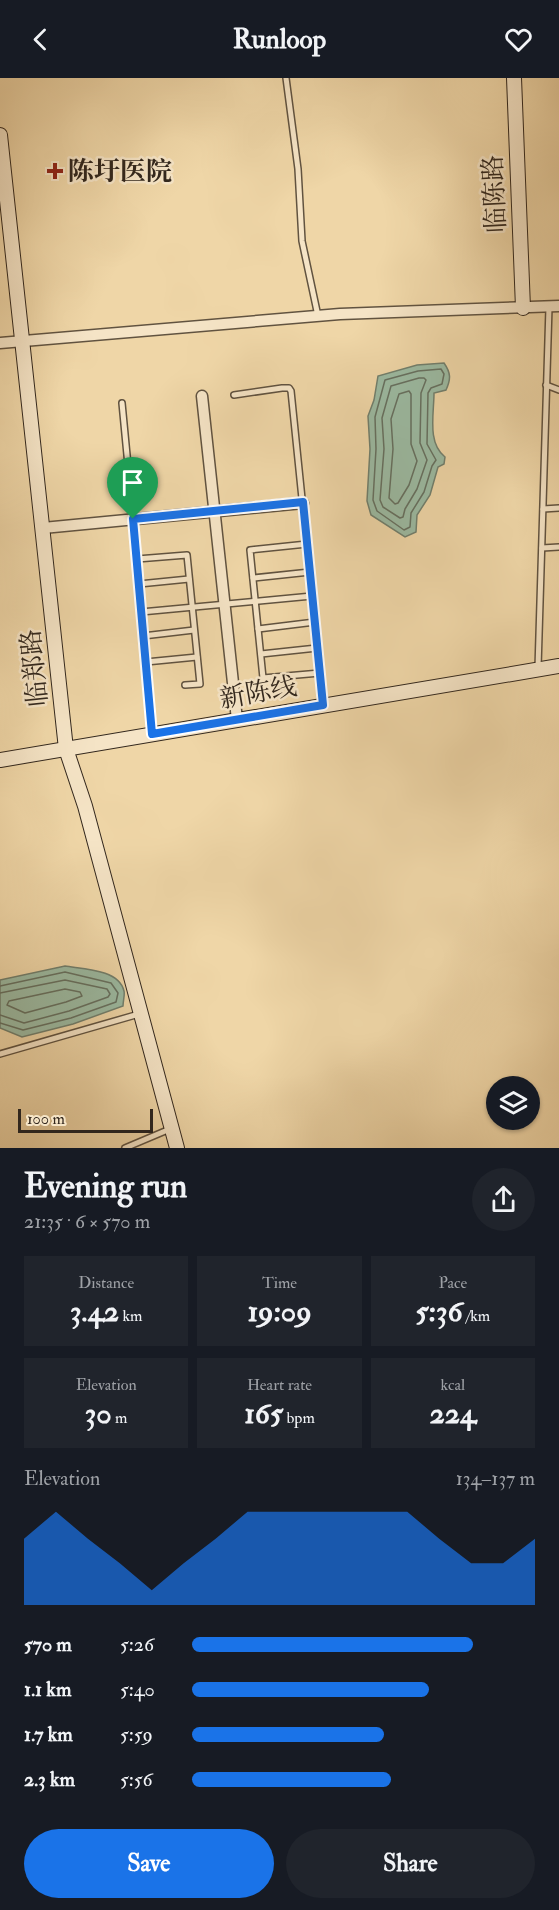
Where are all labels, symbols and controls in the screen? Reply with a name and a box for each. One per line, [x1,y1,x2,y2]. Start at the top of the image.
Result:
icon: back [24,23,57,56]
text: Runloop [233,23,326,56]
icon: heart [502,23,535,56]
street label: 临陈路 [477,154,513,234]
place label: 陈圩医院 [68,156,172,188]
marker: 陈圩医院 [46,162,64,180]
pin [107,457,158,519]
icon: arrive [116,466,149,499]
street label: 临郑路 [15,627,55,708]
street label: 新陈线 [217,670,299,716]
map controls [486,1076,540,1130]
button: layers [486,1076,540,1130]
scale bar [18,1106,153,1134]
text: 100 m [27,1109,65,1129]
text: Evening run [24,1166,187,1207]
button: share [472,1168,535,1231]
text: 21:35 · 6 × 570 m [24,1209,150,1234]
text: Distance [78,1273,134,1293]
text: Time [262,1273,297,1293]
text: Pace [438,1273,467,1293]
text: 3.42 [70,1293,119,1330]
text: 19:09 [247,1293,312,1330]
text: 5:36 [415,1293,463,1330]
text: km [119,1306,142,1326]
text: /km [463,1306,490,1326]
text: Elevation [76,1375,137,1395]
text: Heart rate [247,1375,312,1395]
text: kcal [441,1375,465,1395]
text: 30 [85,1395,112,1432]
text: 165 [244,1395,283,1432]
text: 224 [430,1395,476,1432]
text: m [112,1408,128,1428]
text: bpm [283,1408,315,1428]
text: Elevation [24,1466,100,1491]
text: 134–137 m [456,1466,535,1491]
text: 570 m [24,1632,72,1657]
text: 5:26 [120,1632,154,1657]
text: 1.1 km [24,1677,71,1702]
text: 5:40 [120,1677,155,1702]
text: 1.7 km [24,1722,73,1747]
text: 5:59 [120,1722,153,1747]
text: 2.3 km [24,1767,75,1792]
text: 5:56 [120,1767,153,1792]
button: Save [24,1829,274,1898]
button: Share [286,1829,535,1898]

